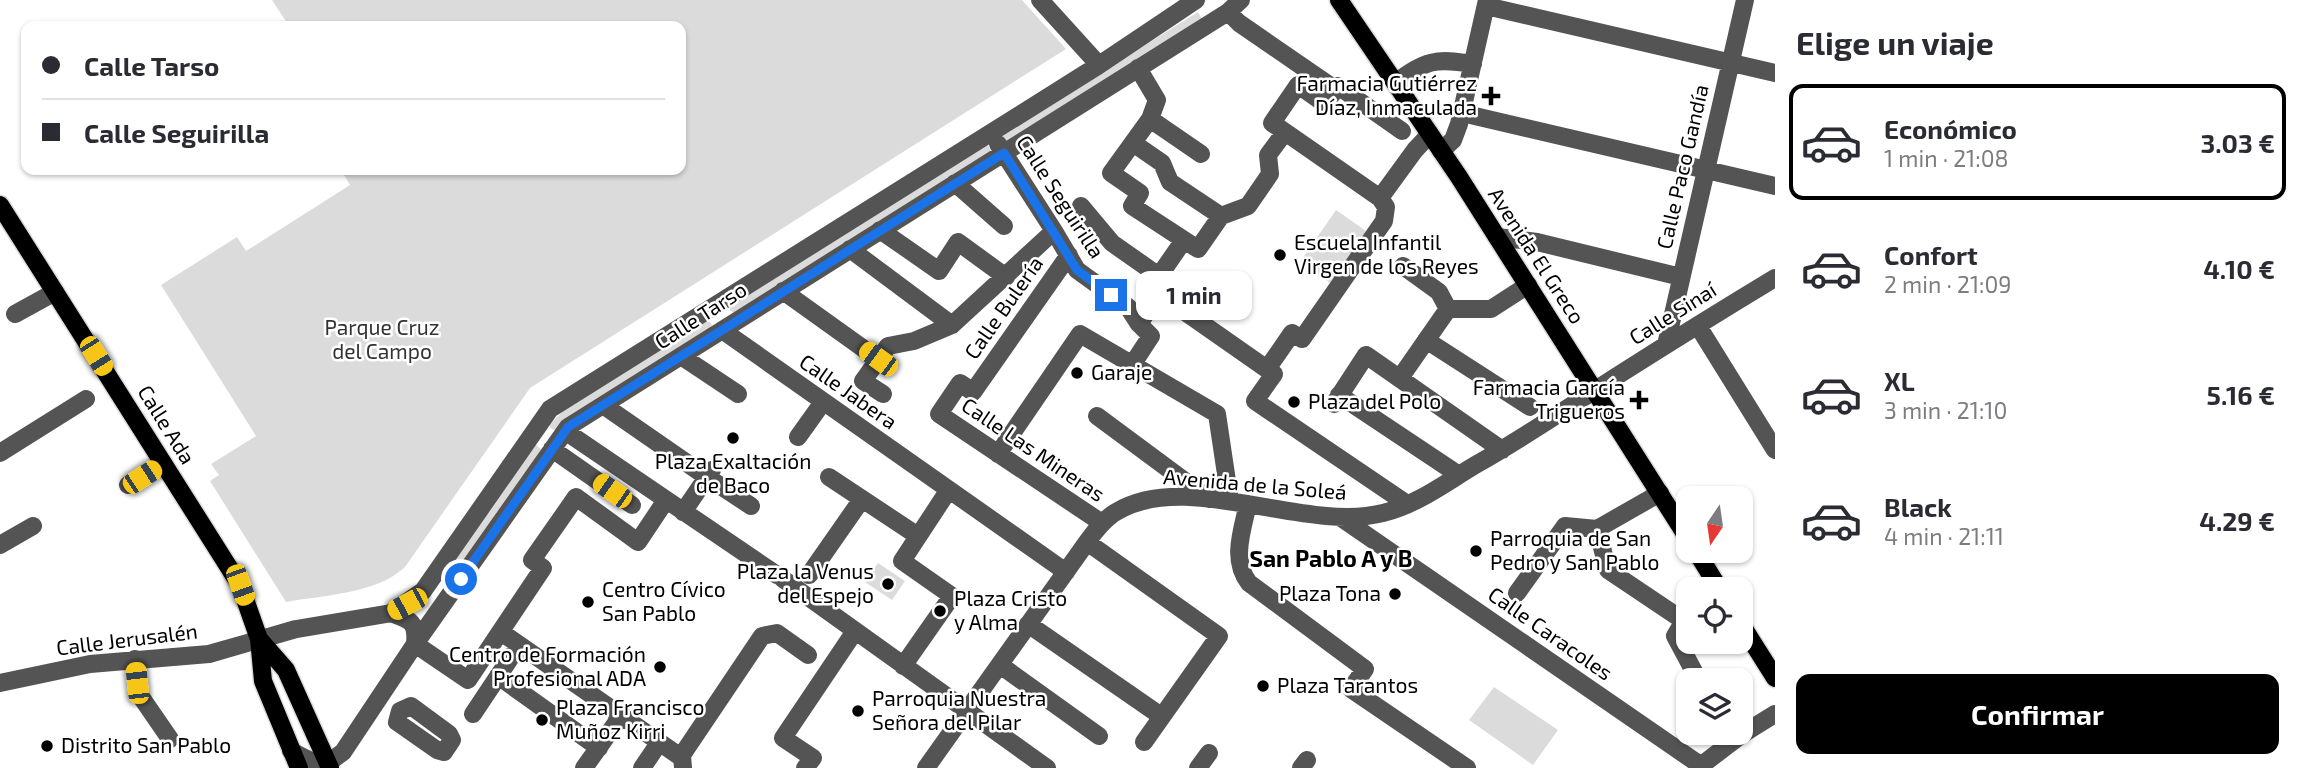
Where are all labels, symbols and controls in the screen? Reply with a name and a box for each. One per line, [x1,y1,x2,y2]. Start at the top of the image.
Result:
text: Elige un viaje [1796,23,1994,61]
text: Calle Tarso [84,50,219,81]
place label: Farmacia Gutiérrez Díaz, Inmaculada [1296,70,1477,119]
street label: Calle Paco Gandía [1650,82,1713,251]
marker: Farmacia Gutiérrez Díaz, Inmaculada [1483,88,1499,104]
icon: car [1800,111,1863,174]
text: Económico [1884,113,2017,144]
text: Calle Seguirilla [84,117,269,148]
text: 3.03 € [2200,127,2275,158]
street label: Calle Seguirilla [1012,130,1110,262]
text: 1 min · 21:08 [1884,144,2009,172]
street label: Avenida El Greco [1484,182,1591,328]
place label: Escuela Infantil Virgen de los Reyes [1294,229,1479,278]
icon: car [1800,237,1863,300]
text: Confort [1884,239,1978,270]
marker: Escuela Infantil Virgen de los Reyes [1272,247,1288,263]
street label: Calle Bulería [958,251,1047,363]
text: 4.10 € [2203,253,2275,284]
callout: 1 min [1136,270,1251,320]
text: 2 min · 21:09 [1884,270,2012,298]
street label: Calle Tarso [650,276,751,354]
street label: Calle Sinaí [1624,276,1721,349]
route end [1095,279,1127,311]
text: 1 min [1166,281,1222,309]
park label: Parque Cruz del Campo [325,314,440,363]
car [76,333,117,379]
car [855,338,902,380]
street label: Calle Jabera [795,348,902,434]
place label: Garaje [1091,359,1152,385]
icon: car [1800,363,1863,426]
marker: Garaje [1069,365,1085,381]
text: XL [1884,365,1915,396]
place label: Farmacia García Trigueros [1473,374,1625,423]
text: 5.16 € [2207,379,2275,410]
street label: Calle Ada [133,380,201,468]
place label: Plaza del Polo [1308,388,1441,413]
street label: Calle Las Mineras [957,392,1110,506]
marker: Farmacia García Trigueros [1631,392,1647,408]
marker: Plaza del Polo [1286,394,1302,410]
text: 3 min · 21:10 [1884,396,2007,424]
marker: Plaza Exaltación de Baco [725,430,741,446]
place label: Plaza Exaltación de Baco [655,448,811,497]
car [119,457,166,497]
street label: Avenida de la Soleá [1163,463,1348,504]
car [589,470,636,512]
north arrow [1676,486,1754,564]
map controls [1676,486,1753,745]
icon: car [1800,489,1863,552]
text: Black [1884,491,1952,522]
text: 4.29 € [2199,505,2275,536]
text: 4 min · 21:11 [1884,522,2004,550]
place label: Parroquia de San Pedro y San Pablo [1490,525,1659,574]
marker: Parroquia de San Pedro y San Pablo [1468,543,1484,559]
district label: San Pablo A y B [1250,544,1412,572]
place label: Plaza la Venus del Espejo [737,558,874,608]
car [223,562,258,608]
route start [445,563,477,595]
place label: Centro Cívico San Pablo [602,576,726,625]
marker: Plaza la Venus del Espejo [880,576,896,592]
button: locate [1676,577,1753,654]
place label: Plaza Tona [1279,580,1381,605]
street label: Calle Caracoles [1484,581,1618,685]
car [384,585,431,623]
place label: Plaza Cristo y Alma [954,585,1067,634]
marker: Plaza Tona [1387,586,1403,602]
marker: Centro Cívico San Pablo [580,594,596,610]
marker: Plaza Cristo y Alma [932,603,948,619]
street label: Calle Jerusalén [55,617,199,660]
place label: Centro de Formación Profesional ADA [449,641,646,690]
marker: Centro de Formación Profesional ADA [652,659,668,675]
car [125,661,150,705]
button: layers [1676,668,1753,745]
place label: Plaza Tarantos [1277,672,1418,697]
button: Confirmar [1796,674,2279,754]
marker: Plaza Tarantos [1255,678,1271,694]
place label: Parroquia Nuestra Señora del Pilar [872,685,1046,734]
place label: Plaza Francisco Muñoz Kirri [556,694,704,743]
marker: Parroquia Nuestra Señora del Pilar [850,703,866,719]
marker: Plaza Francisco Muñoz Kirri [534,712,550,728]
place label: Distrito San Pablo [61,732,231,757]
marker: Distrito San Pablo [39,738,55,754]

